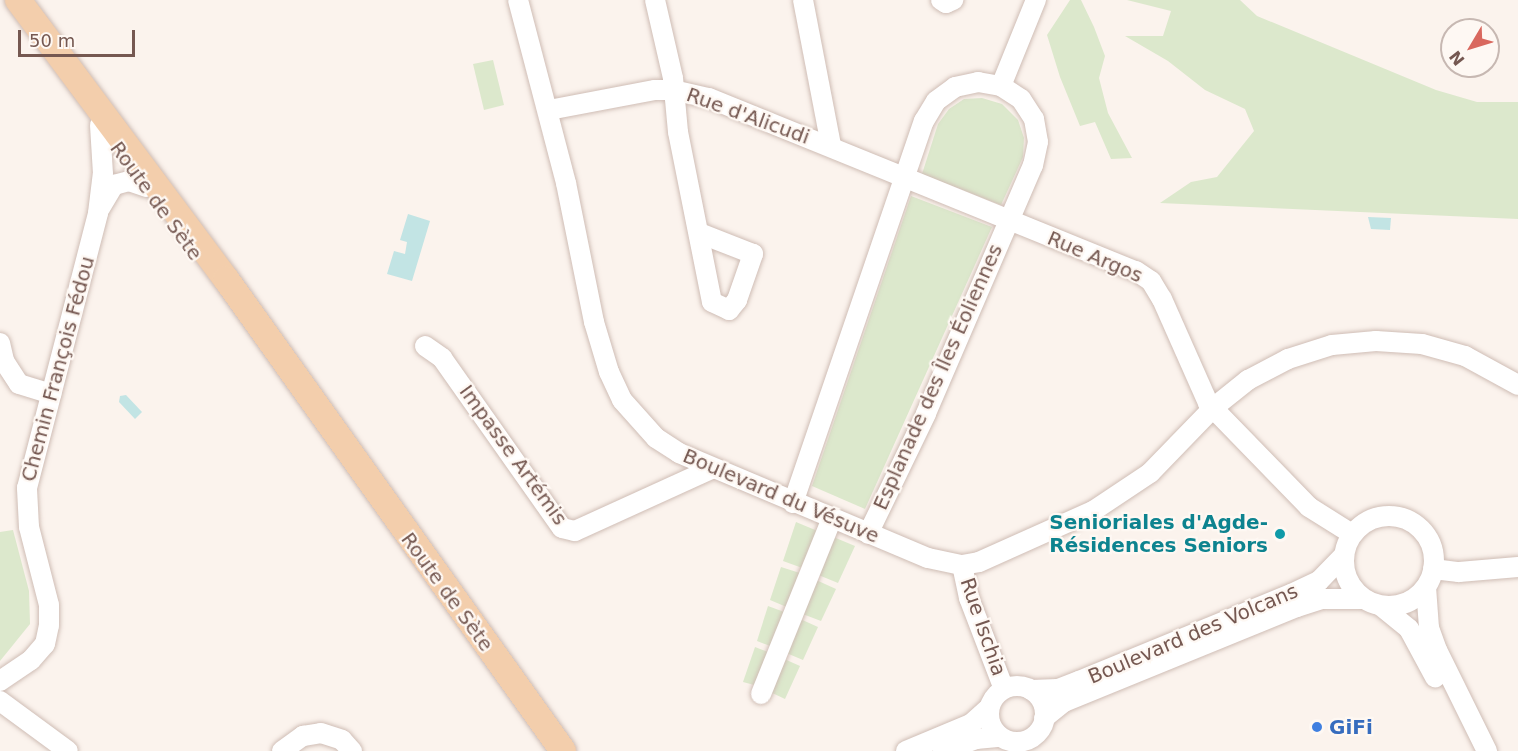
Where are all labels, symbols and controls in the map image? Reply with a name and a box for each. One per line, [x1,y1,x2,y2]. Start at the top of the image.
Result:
scale bar [21,18,138,56]
north arrow [1440,18,1500,78]
text: 50 m [29,30,75,51]
text: N [1445,47,1469,69]
street label: Rue d'Alicudi [683,83,813,149]
street label: Route de Sète [105,137,207,265]
street label: Rue Argos [1044,226,1146,288]
street label: Esplanade des Îles Éoliennes [868,240,1008,514]
street label: Chemin François Fédou [16,254,100,484]
street label: Impasse Artémis [454,380,572,530]
street label: Boulevard du Vésuve [679,444,883,548]
place label: Senioriales d'Agde- Résidences Seniors [1049,510,1268,557]
marker: Senioriales d'Agde- Résidences Seniors [1273,527,1287,541]
street label: Route de Sète [396,528,498,656]
street label: Rue Ischia [955,575,1011,679]
street label: Boulevard des Volcans [1084,579,1302,689]
place label: GiFi [1329,715,1373,739]
marker: GiFi [1310,720,1324,734]

